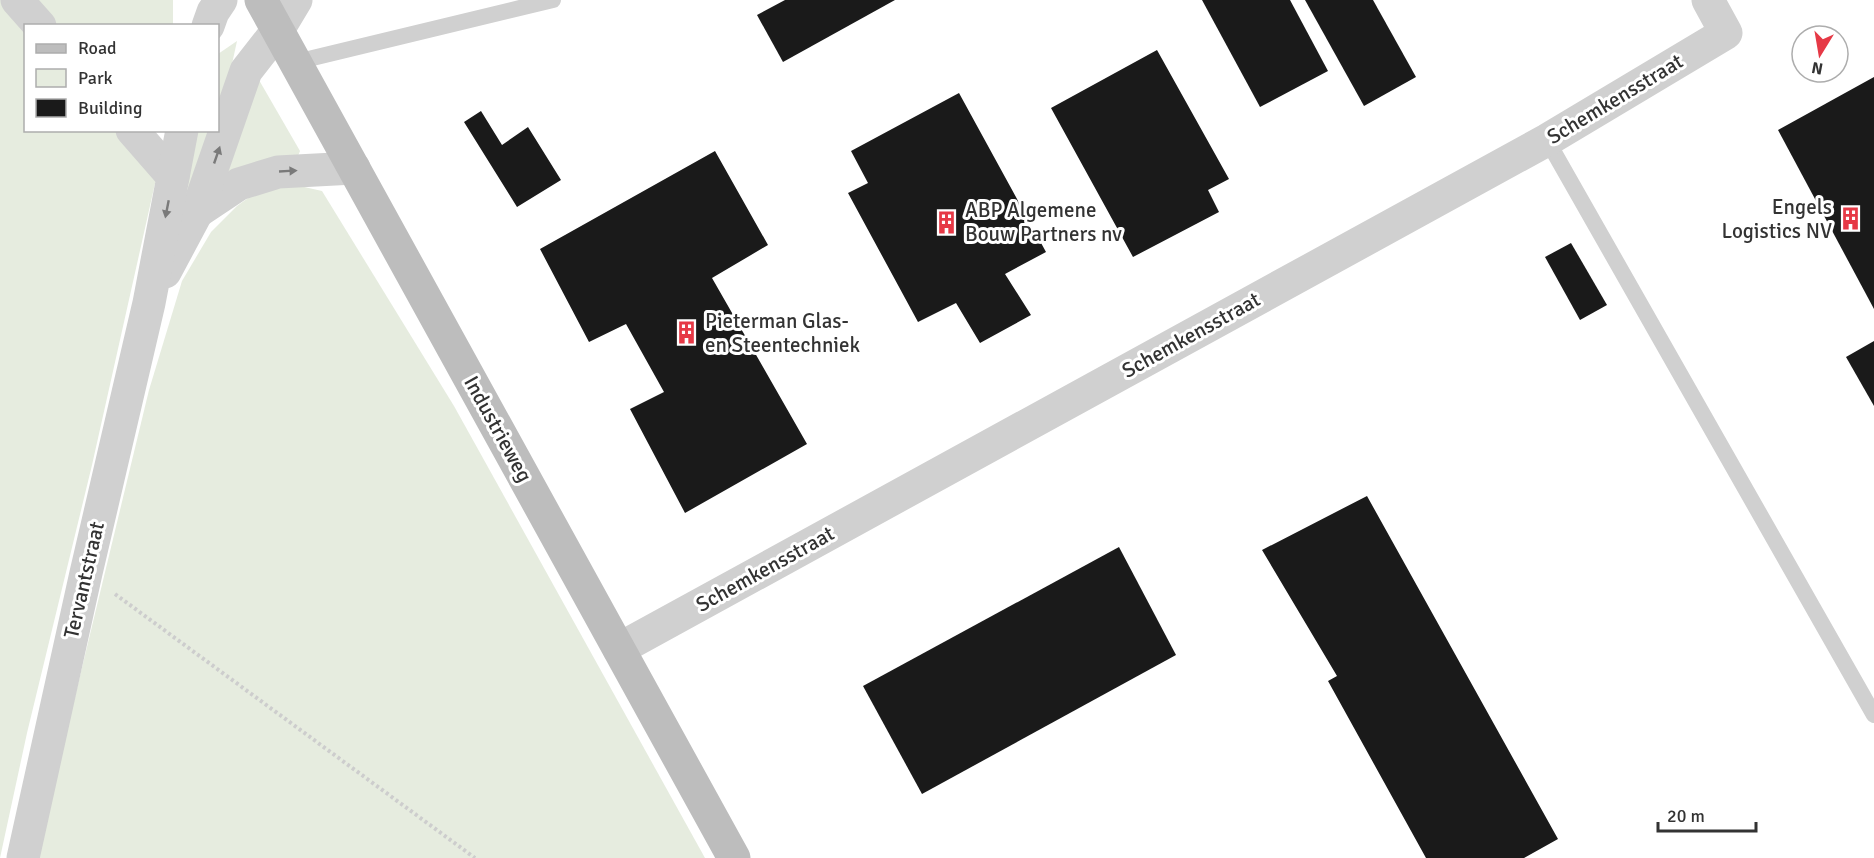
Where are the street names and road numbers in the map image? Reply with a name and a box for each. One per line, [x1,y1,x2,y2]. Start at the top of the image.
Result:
street label: Schemkensstraat [1542,48,1688,150]
street label: Schemkensstraat [1117,286,1265,384]
street label: Industrieweg [458,371,538,487]
street label: Tervantstraat [58,519,110,641]
street label: Schemkensstraat [691,520,839,618]

